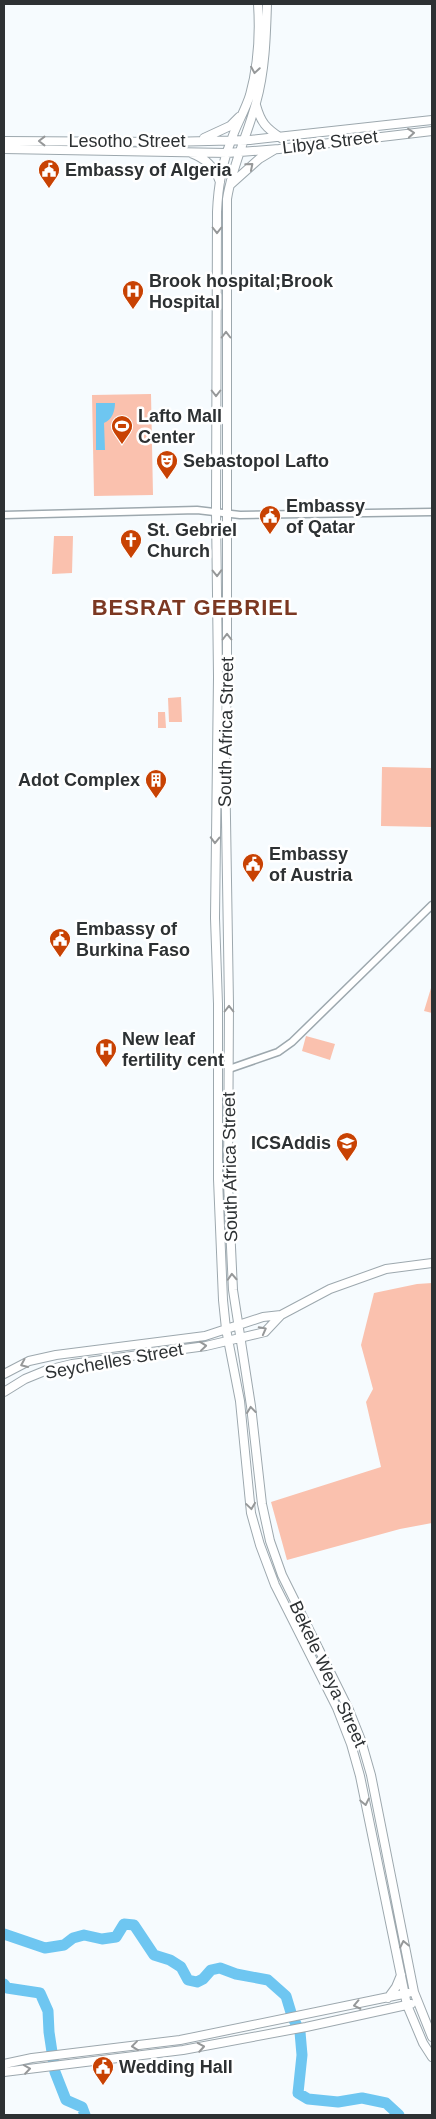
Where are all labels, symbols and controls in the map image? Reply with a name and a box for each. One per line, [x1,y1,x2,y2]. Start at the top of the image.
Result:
one-way arrow [250,65,260,74]
street label: Libya Street [281,126,379,158]
one-way arrow [407,128,415,139]
street label: Lesotho Street [68,131,186,151]
one-way arrow [38,136,46,146]
public building icon: Embassy of Algeria [37,158,61,189]
place label: Embassy of Algeria [65,160,232,180]
one-way arrow [245,162,254,171]
one-way arrow [212,226,222,234]
place label: Brook hospital;Brook Hospital [149,271,334,312]
hospital icon: Brook hospital;Brook Hospital [121,279,145,310]
one-way arrow [221,330,231,338]
one-way arrow [211,389,222,397]
place label: Lafto Mall Center [138,406,222,447]
sports icon: Lafto Mall Center [110,414,134,445]
theatre icon: Sebastopol Lafto [155,449,179,480]
place label: Sebastopol Lafto [183,451,329,471]
place label: Embassy of Qatar [286,496,365,537]
public building icon: Embassy of Qatar [258,504,282,535]
place label: St. Gebriel Church [147,520,237,561]
church icon: St. Gebriel Church [119,528,143,559]
one-way arrow [211,569,222,577]
district label: BESRAT GEBRIEL [92,595,298,620]
one-way arrow [222,633,232,640]
street label: South Africa Street [215,657,237,807]
building icon: Adot Complex [144,768,168,799]
place label: Adot Complex [18,770,140,790]
one-way arrow [210,836,220,844]
place label: Embassy of Austria [269,844,353,885]
public building icon: Embassy of Austria [241,852,265,883]
place label: Embassy of Burkina Faso [76,919,190,960]
public building icon: Embassy of Burkina Faso [48,927,72,958]
one-way arrow [224,1005,234,1013]
place label: New leaf fertility cent [122,1029,224,1070]
hospital icon: New leaf fertility cent [94,1037,118,1068]
street label: South Africa Street [219,1092,241,1242]
school or university icon: ICSAddis [335,1131,359,1162]
place label: ICSAddis [251,1133,331,1153]
one-way arrow [227,1273,238,1281]
one-way arrow [258,1326,267,1336]
street label: Seychelles Street [43,1339,185,1383]
one-way arrow [199,1341,207,1352]
one-way arrow [20,1358,29,1369]
one-way arrow [246,1405,257,1413]
one-way arrow [245,1503,256,1511]
street label: Bekele Weya Street [285,1598,371,1750]
one-way arrow [360,1797,370,1806]
one-way arrow [399,1939,410,1948]
one-way arrow [352,1999,361,2010]
one-way arrow [130,2040,138,2051]
one-way arrow [196,2043,205,2053]
public building icon: Wedding Hall [91,2055,115,2086]
place label: Wedding Hall [119,2057,233,2077]
one-way arrow [24,2064,32,2075]

